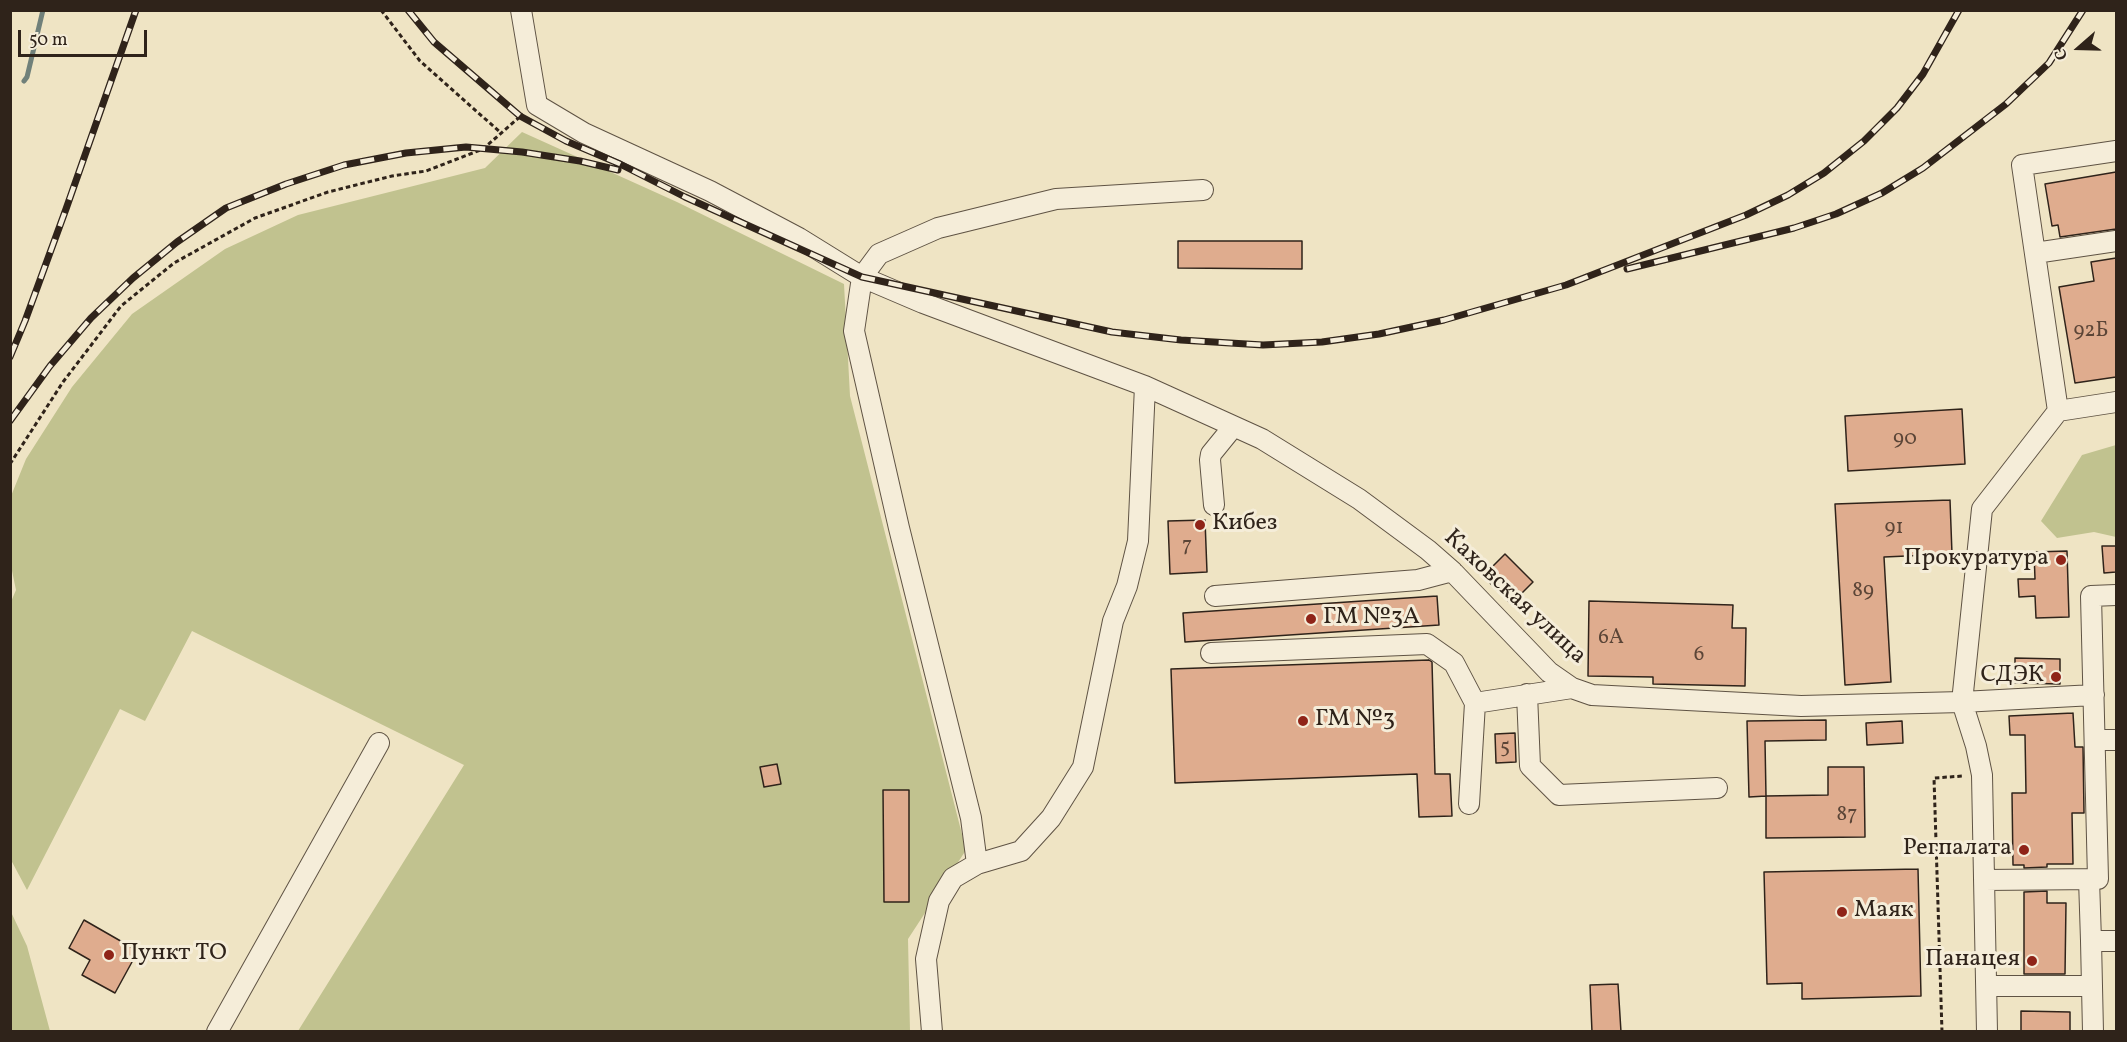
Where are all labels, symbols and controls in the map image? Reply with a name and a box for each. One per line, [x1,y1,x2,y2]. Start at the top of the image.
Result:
scale bar [21,18,150,56]
north arrow [2049,18,2109,78]
text: 50 m [29,28,68,53]
text: С [2050,46,2074,63]
house number: 92Б [2073,319,2109,345]
house number: 90 [1893,427,1917,453]
place label: Кибез [1212,511,1277,539]
house number: 91 [1884,516,1904,542]
marker: Кибез [1193,518,1207,532]
street label: Каховская улица [1437,525,1591,671]
house number: 7 [1182,534,1192,560]
place label: Прокуратура [1904,546,2049,574]
marker: Прокуратура [2054,553,2068,567]
house number: 89 [1852,579,1874,605]
place label: ГМ №3А [1323,605,1420,633]
marker: ГМ №3А [1304,612,1318,626]
house number: 6А [1598,626,1624,652]
house number: 6 [1694,643,1704,669]
place label: СДЭК [1980,663,2044,691]
marker: СДЭК [2049,670,2063,684]
place label: ГМ №3 [1315,707,1395,735]
marker: ГМ №3 [1296,714,1310,728]
house number: 5 [1500,735,1510,761]
house number: 87 [1837,803,1857,829]
place label: Регпалата [1903,836,2012,864]
marker: Регпалата [2017,843,2031,857]
place label: Маяк [1854,898,1914,926]
marker: Маяк [1835,905,1849,919]
place label: Пункт ТО [121,941,227,969]
place label: Панацея [1925,947,2020,975]
marker: Пункт ТО [102,948,116,962]
marker: Панацея [2025,954,2039,968]

